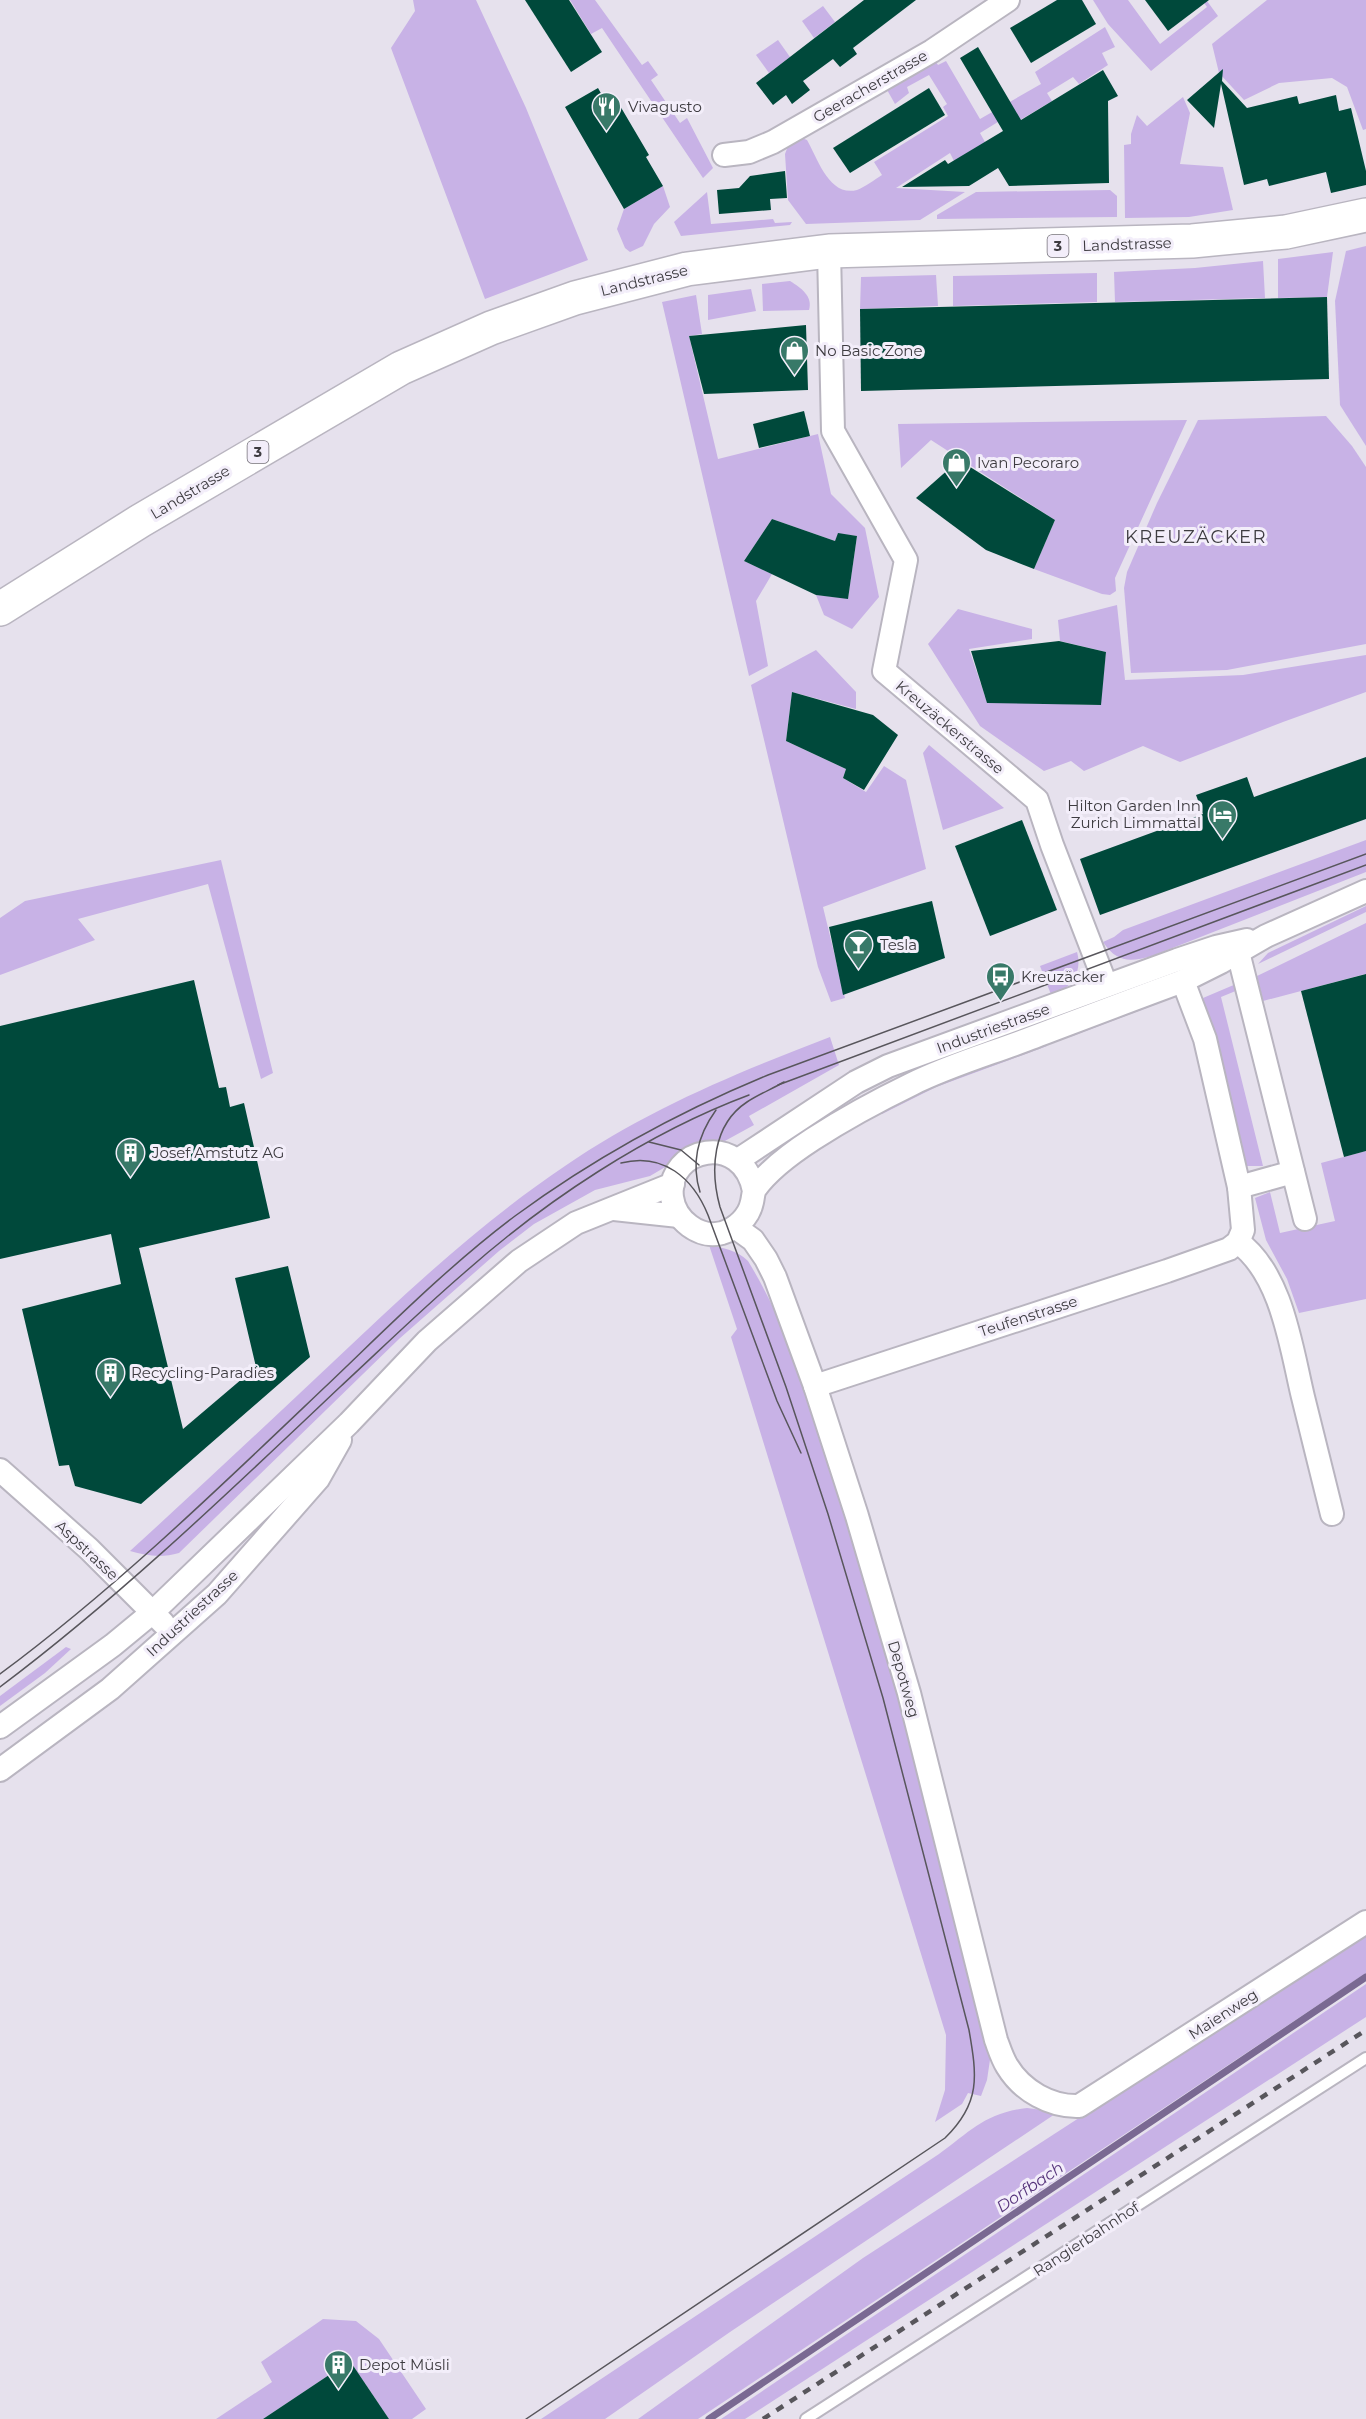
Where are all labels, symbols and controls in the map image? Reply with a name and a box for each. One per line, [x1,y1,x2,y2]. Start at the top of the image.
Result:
street label: Geeracherstrasse [809,46,931,126]
restaurant icon: Vivagusto [591,90,623,132]
place label: Vivagusto [628,97,702,116]
street label: Landstrasse [1082,233,1172,255]
road number: 3 [1048,235,1068,257]
street label: Landstrasse [598,260,690,300]
shop icon: No Basic Zone [778,334,810,376]
place label: No Basic Zone [815,341,923,360]
road number: 3 [248,441,268,463]
shop icon: Ivan Pecoraro [940,446,972,488]
place label: Ivan Pecoraro [977,453,1079,472]
street label: Landstrasse [147,461,233,523]
district label: KREUZÄCKER [1125,526,1267,548]
street label: Kreuzäckerstrasse [892,676,1008,778]
place label: Hilton Garden Inn Zurich Limmattal [1067,796,1201,832]
hotel icon: Hilton Garden Inn Zurich Limmattal [1206,798,1238,840]
bar icon: Tesla [843,928,875,970]
place label: Tesla [880,935,917,954]
bus stop icon: Kreuzäcker [984,960,1016,1002]
place label: Kreuzäcker [1021,967,1105,986]
street label: Industriestrasse [934,999,1052,1057]
building icon: Josef Amstutz AG [115,1136,147,1178]
place label: Josef Amstutz AG [151,1143,284,1162]
street label: Teufenstrasse [976,1291,1080,1341]
building icon: Recycling-Paradies [94,1356,126,1398]
place label: Recycling-Paradies [131,1363,274,1382]
street label: Aspstrasse [51,1516,123,1584]
street label: Industriestrasse [142,1566,242,1660]
street label: Depotweg [884,1638,924,1720]
street label: Maienweg [1185,1985,1261,2043]
water label: Dorfbach [993,2158,1067,2216]
street label: Rangierbahnhof [1029,2197,1143,2280]
building icon: Depot Müsli [322,2348,354,2390]
place label: Depot Müsli [359,2355,450,2374]

